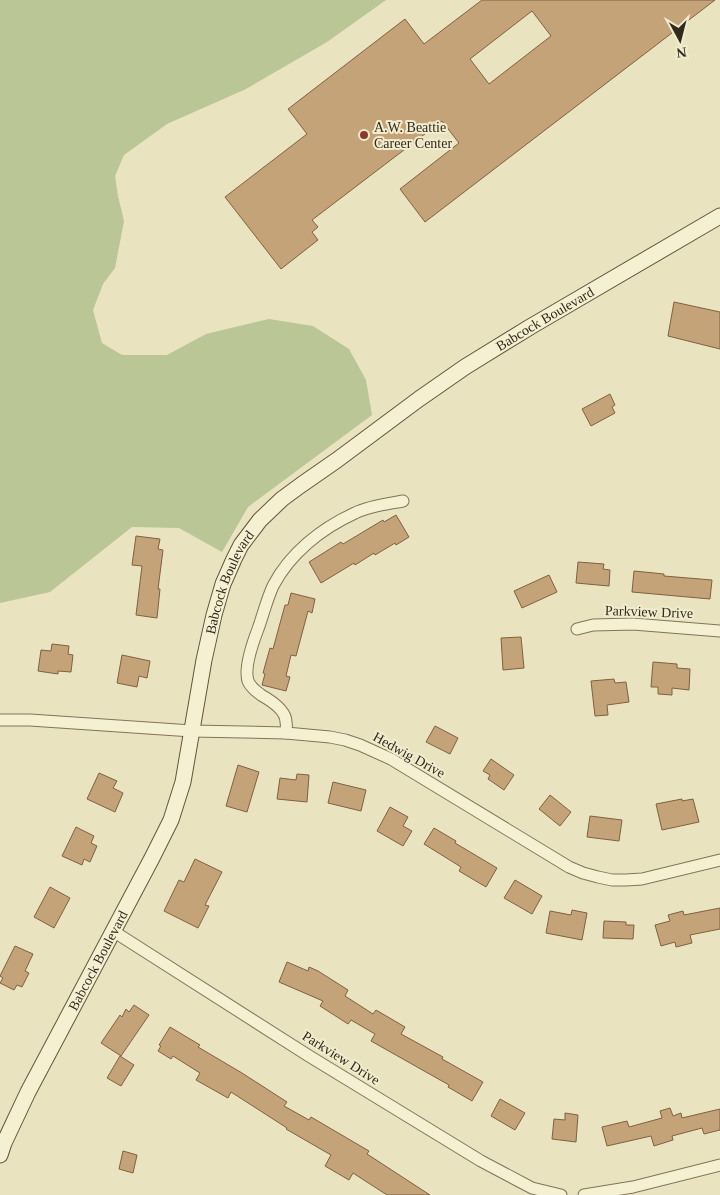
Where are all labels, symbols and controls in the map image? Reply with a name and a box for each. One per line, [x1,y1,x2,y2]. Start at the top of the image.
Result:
north arrow [655,15,705,65]
text: N [676,44,687,60]
place label: A.W. Beattie Career Center [374,120,452,151]
marker: A.W. Beattie Career Center [358,129,370,141]
street label: Babcock Boulevard [493,284,596,354]
street label: Babcock Boulevard [202,528,257,636]
street label: Parkview Drive [605,603,693,621]
street label: Hedwig Drive [371,729,447,781]
street label: Babcock Boulevard [65,908,130,1013]
street label: Parkview Drive [300,1028,382,1088]

